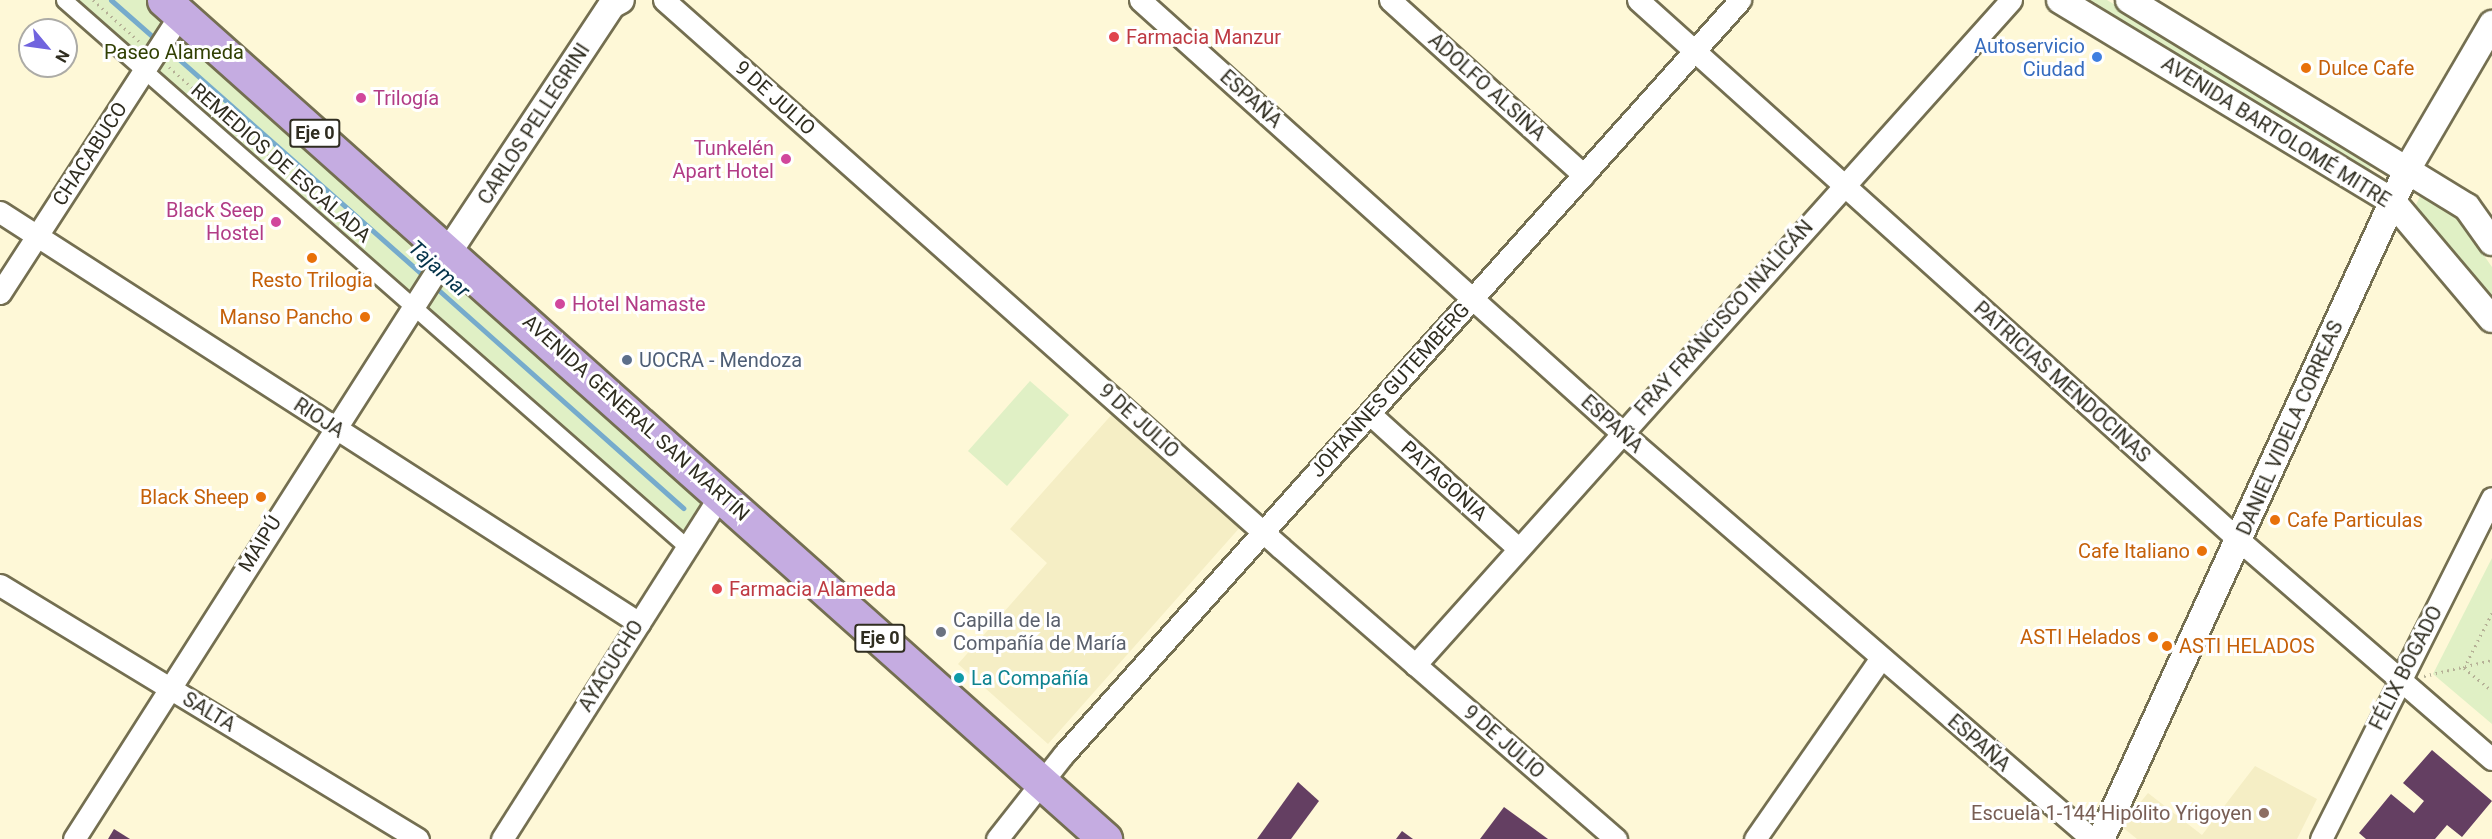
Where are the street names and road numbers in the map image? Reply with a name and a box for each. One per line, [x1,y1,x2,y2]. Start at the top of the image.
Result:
street label: ADOLFO ALSINA [1424,28,1550,146]
street label: CARLOS PELLEGRINI [473,39,595,209]
street label: AVENIDA BARTOLOMÉ MITRE [2157,52,2395,212]
street label: 9 DE JULIO [730,56,820,140]
street label: ESPAÑA [1215,65,1287,133]
street label: REMEDIOS DE ESCALADA [186,78,376,248]
street label: CHACABUCO [48,98,132,210]
road number: Eje 0 [288,118,342,148]
street label: FRAY FRANCISCO INALICÁN [1630,215,1818,421]
street label: PATRICIAS MENDOCINAS [1969,296,2155,468]
street label: JOHANNES GUTEMBERG [1305,298,1475,482]
street label: AVENIDA GENERAL SAN MARTÍN [518,310,754,526]
street label: DANIEL VIDELA CORREAS [2232,317,2348,539]
street label: 9 DE JULIO [1094,379,1184,463]
street label: ESPAÑA [1576,390,1648,458]
street label: RIOJA [289,393,349,443]
street label: PATAGONIA [1396,436,1492,526]
street label: MAIPÚ [233,511,287,577]
street label: FÉLIX BOGADO [2364,602,2448,734]
street label: AYACUCHO [573,616,649,716]
road number: Eje 0 [853,623,907,653]
street label: SALTA [178,687,240,737]
street label: 9 DE JULIO [1459,700,1549,784]
street label: ESPAÑA [1943,709,2015,777]

